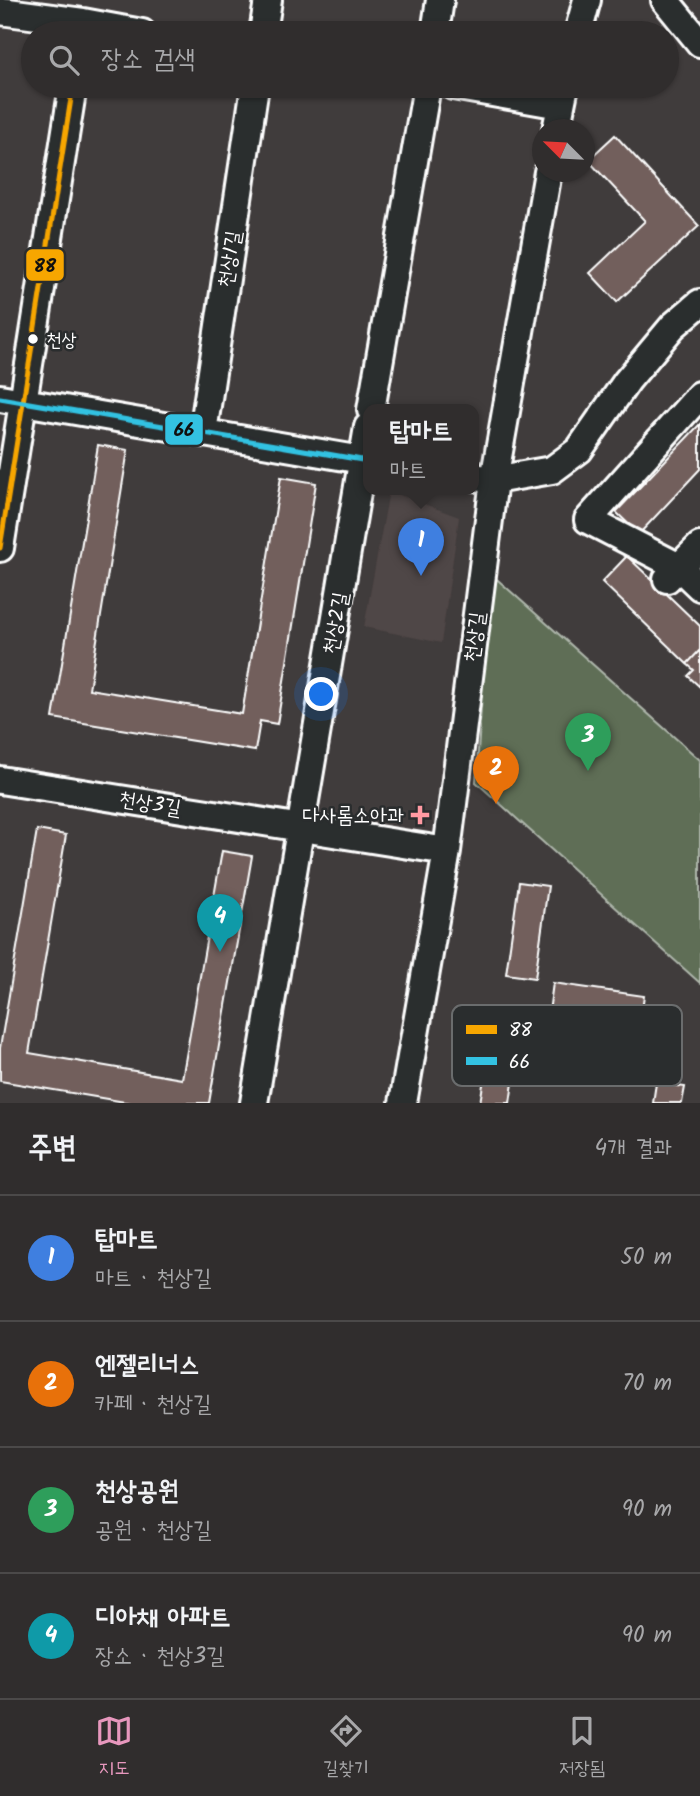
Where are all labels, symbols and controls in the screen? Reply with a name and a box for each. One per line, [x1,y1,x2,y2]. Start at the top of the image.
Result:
search box [21,21,679,98]
text: 장소 검색 [101,39,195,81]
icon: search [45,41,83,79]
north arrow [532,119,595,182]
street label: 천상1길 [210,228,251,290]
line badge: 88 [25,248,65,282]
text: 88 [34,252,57,282]
place label: 천상 [46,326,77,356]
marker: 천상 [26,332,40,346]
popup [363,404,479,495]
text: 탑마트 [390,411,452,453]
line badge: 66 [164,413,204,446]
text: 66 [174,416,194,446]
text: 마트 [390,453,427,489]
pin: 1 [398,518,444,576]
street label: 천상2길 [315,589,358,657]
street label: 천상길 [456,610,495,664]
your location [304,677,338,711]
pin: 3 [565,713,611,771]
pin: 2 [473,746,519,804]
street label: 천상3길 [116,783,183,826]
place label: 다사롬소아과 [303,800,404,833]
marker: 다사롬소아과 [410,805,430,825]
pin: 4 [197,894,243,952]
legend [452,1005,682,1086]
text: 88 [509,1016,532,1046]
text: 66 [509,1048,530,1078]
text: 주변 [28,1125,76,1173]
text: 4개 결과 [595,1131,672,1167]
text: 탑마트 [95,1219,158,1261]
text: 1 [48,1240,54,1276]
text: 50 m [621,1240,672,1276]
text: 마트 · 천상길 [95,1261,211,1297]
text: 엔젤리너스 [95,1345,200,1387]
text: 2 [44,1366,58,1402]
text: 70 m [622,1366,672,1402]
text: 카페 · 천상길 [95,1387,211,1423]
text: 천상공원 [95,1471,179,1513]
text: 3 [45,1492,57,1528]
text: 90 m [622,1492,672,1528]
text: 공원 · 천상길 [95,1513,211,1549]
text: 디아채 아파트 [95,1597,231,1639]
text: 4 [45,1618,57,1654]
text: 90 m [622,1618,672,1654]
text: 장소 · 천상3길 [95,1639,225,1675]
tab: 지도 [95,1712,133,1784]
tab: 길찾기 [323,1712,369,1784]
tab: 저장됨 [559,1712,605,1784]

